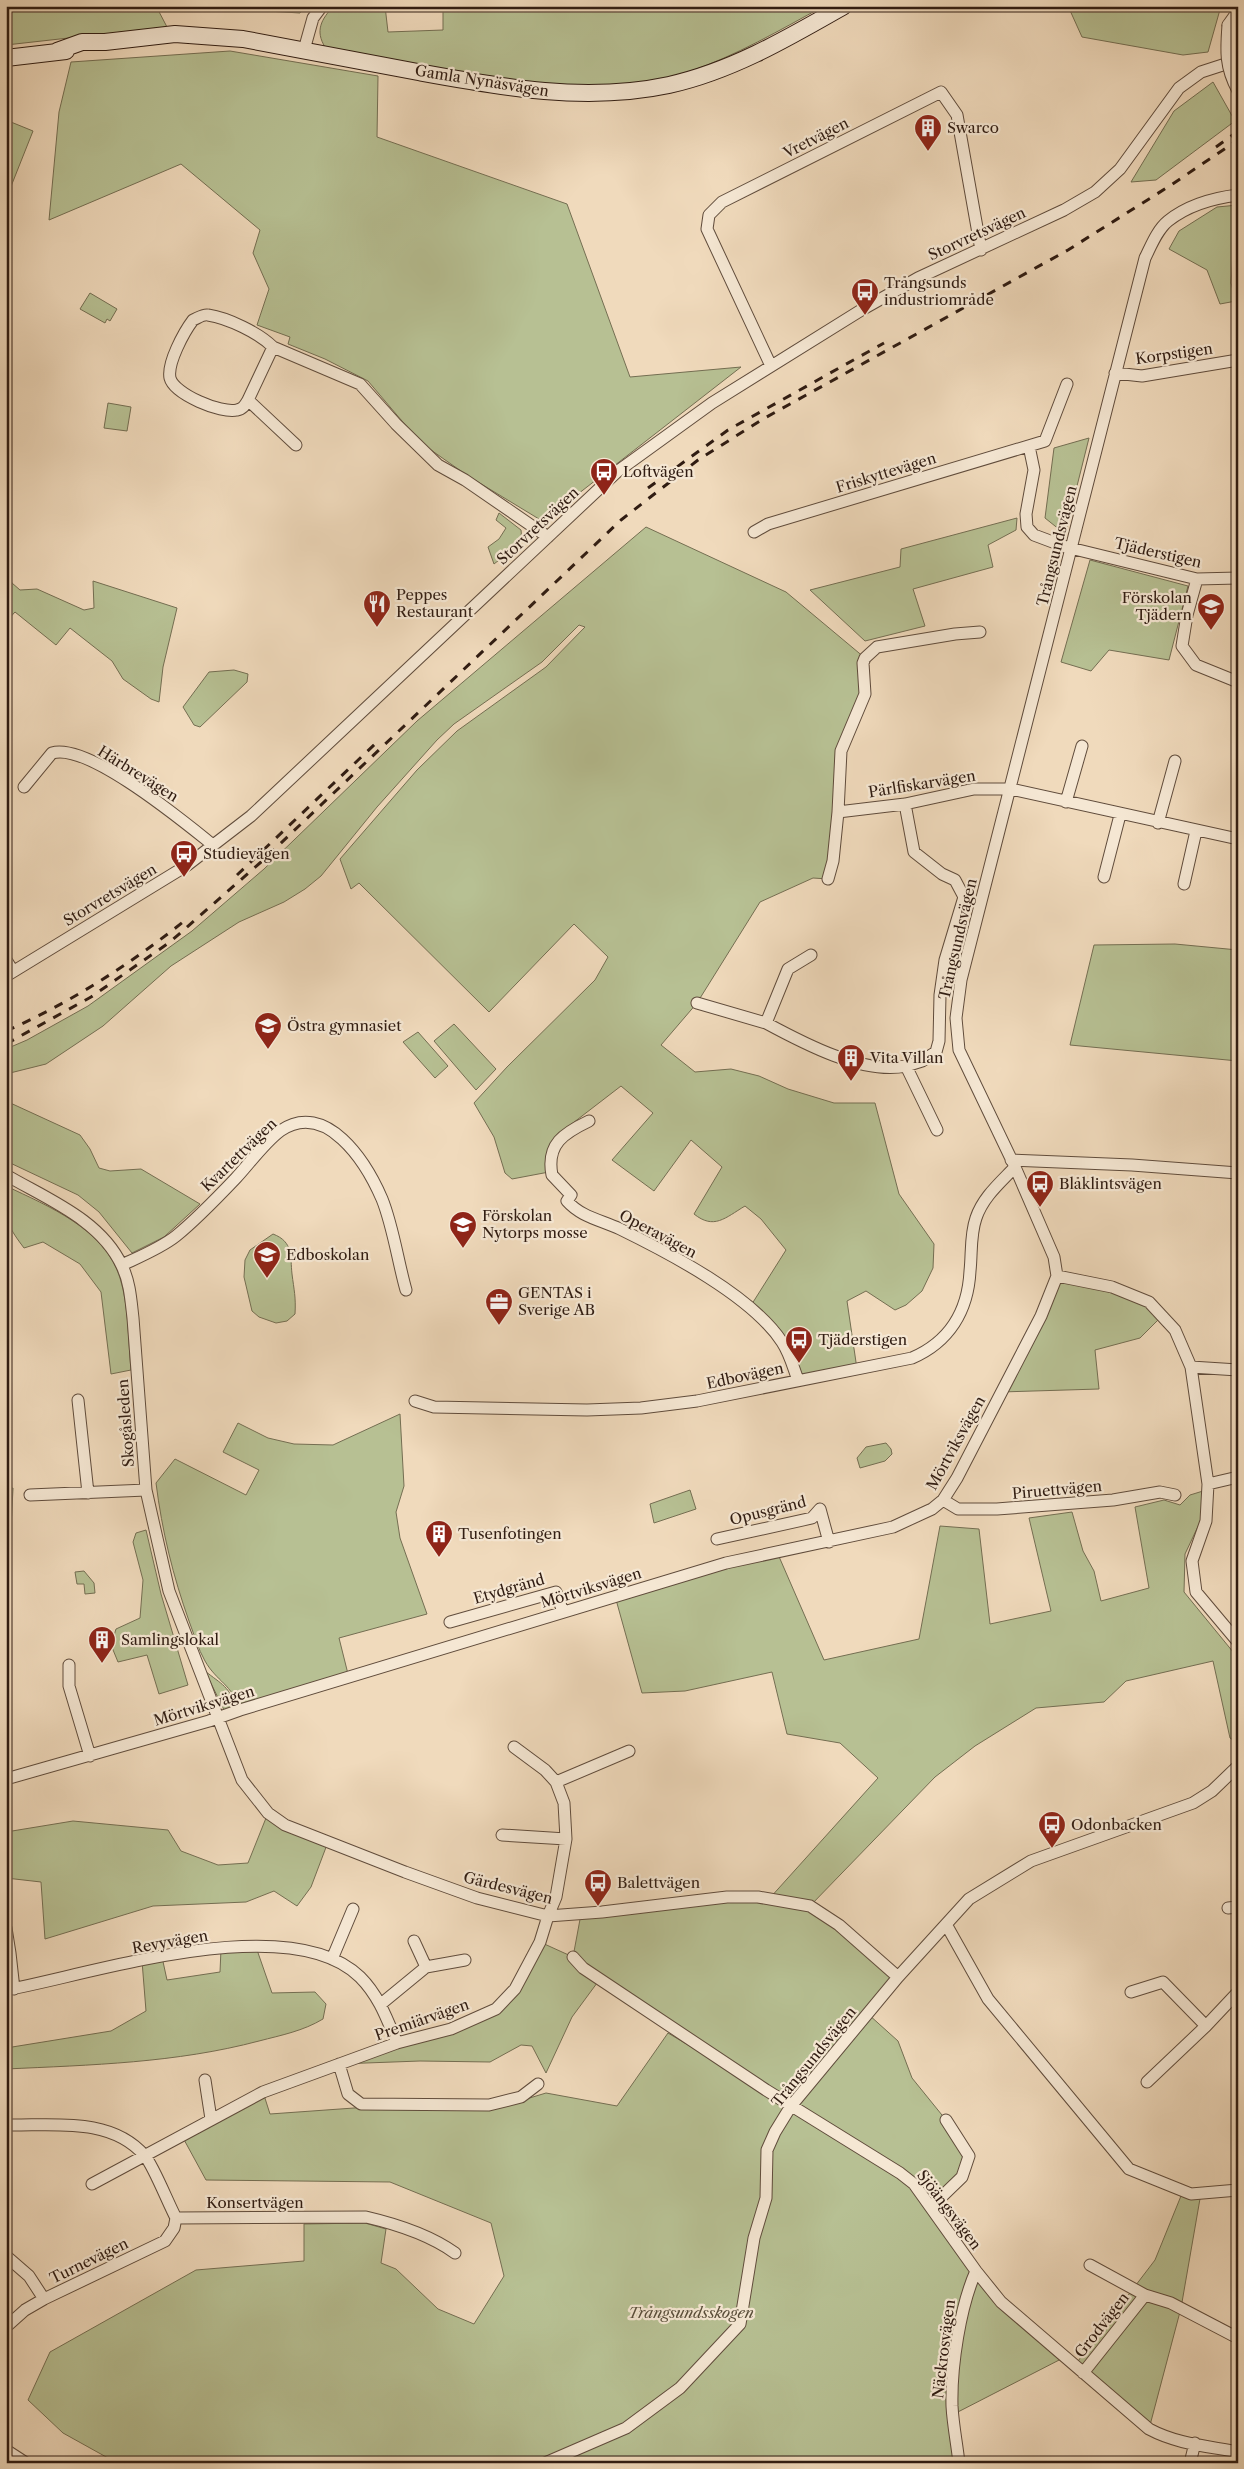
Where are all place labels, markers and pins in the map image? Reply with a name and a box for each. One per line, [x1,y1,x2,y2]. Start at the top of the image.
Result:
building icon: Swarco [913,113,943,152]
place label: Swarco [947,118,999,137]
place label: Trångsunds industriområde [884,273,994,309]
bus stop icon: Trångsunds industriområde [850,277,880,316]
bus stop icon: Loftvägen [589,457,619,496]
place label: Loftvägen [623,462,694,481]
place label: Peppes Restaurant [396,585,474,621]
place label: Förskolan Tjädern [1122,588,1193,624]
restaurant icon: Peppes Restaurant [362,589,392,628]
school or university icon: Förskolan Tjädern [1196,592,1226,631]
bus stop icon: Studievägen [169,839,199,878]
place label: Studievägen [203,844,290,863]
school or university icon: Östra gymnasiet [253,1011,283,1050]
place label: Östra gymnasiet [287,1016,402,1035]
building icon: Vita Villan [836,1043,866,1082]
place label: Vita Villan [869,1048,944,1067]
bus stop icon: Blåklintsvägen [1025,1169,1055,1208]
place label: Blåklintsvägen [1059,1174,1162,1193]
place label: Förskolan Nytorps mosse [482,1206,588,1242]
school or university icon: Förskolan Nytorps mosse [448,1210,478,1249]
school or university icon: Edboskolan [252,1240,282,1279]
place label: Edboskolan [286,1245,370,1264]
place label: GENTAS i Sverige AB [518,1283,595,1319]
office icon: GENTAS i Sverige AB [484,1287,514,1326]
bus stop icon: Tjäderstigen [784,1325,814,1364]
place label: Tjäderstigen [818,1330,908,1349]
building icon: Tusenfotingen [424,1519,454,1558]
place label: Tusenfotingen [458,1524,562,1543]
building icon: Samlingslokal [87,1625,117,1664]
place label: Samlingslokal [121,1630,220,1649]
bus stop icon: Odonbacken [1037,1810,1067,1849]
place label: Odonbacken [1071,1815,1163,1834]
bus stop icon: Balettvägen [583,1868,613,1907]
place label: Balettvägen [617,1873,701,1892]

